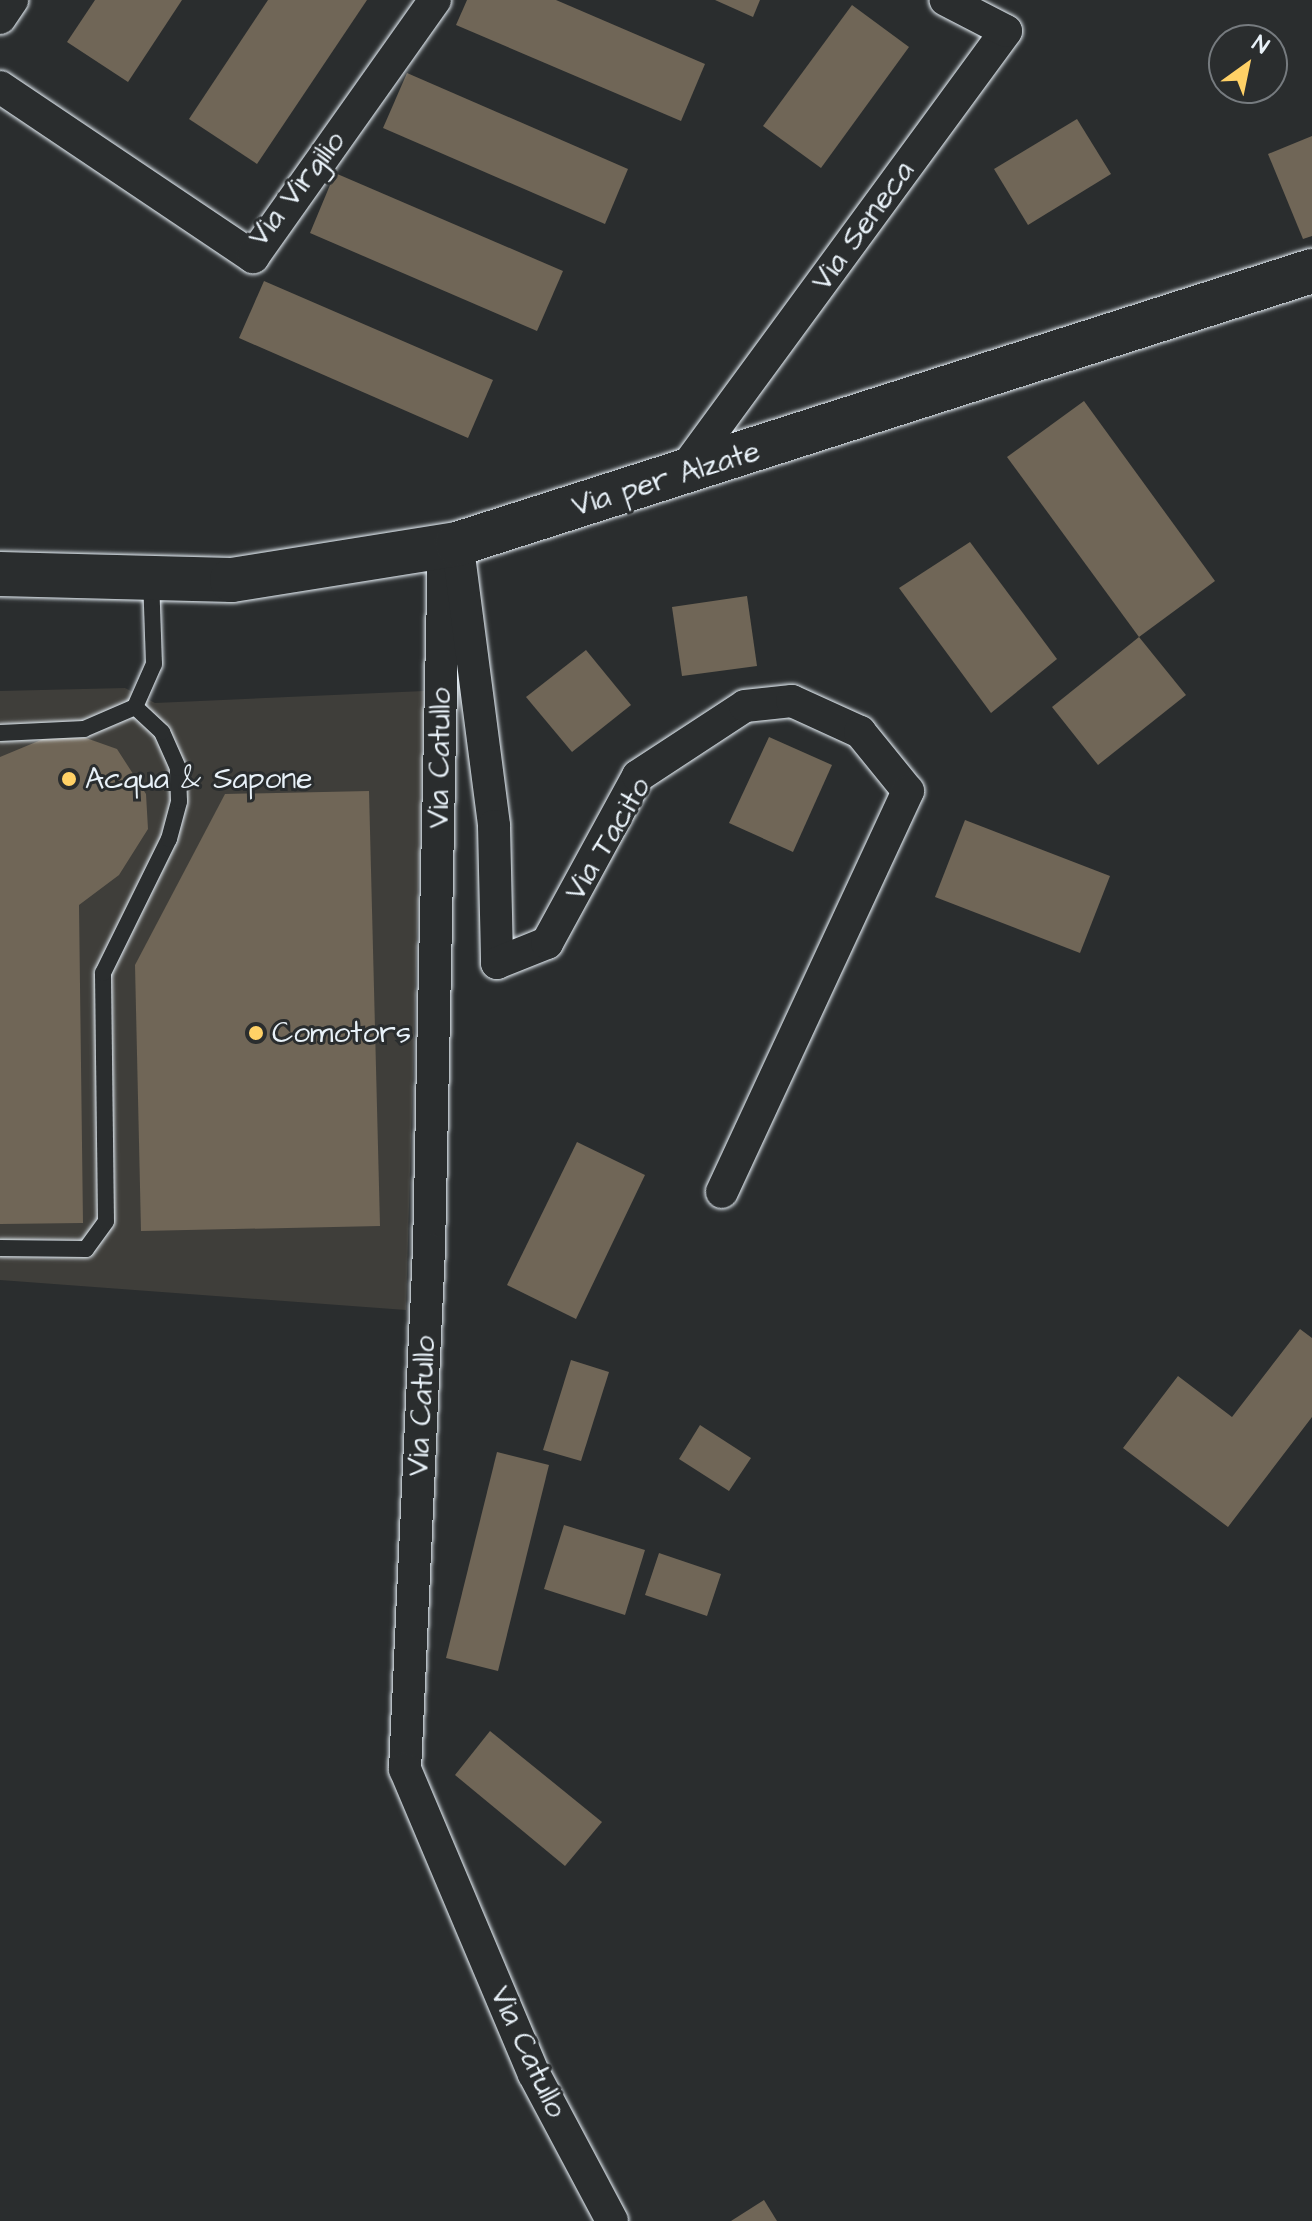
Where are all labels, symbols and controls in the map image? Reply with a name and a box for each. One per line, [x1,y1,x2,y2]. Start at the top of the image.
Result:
north arrow [1208,24,1288,104]
text: N [1246,28,1274,62]
street label: Via Virgilio [241,124,353,254]
street label: Via Seneca [804,154,922,298]
street label: Via per Alzate [568,433,764,525]
street label: Via Catullo [421,687,459,829]
place label: Acqua & Sapone [85,761,313,797]
marker: Acqua & Sapone [60,770,78,788]
street label: Via Tacito [557,771,659,907]
place label: Comotors [272,1015,411,1051]
marker: Comotors [247,1024,265,1042]
street label: Via Catullo [400,1335,444,1477]
street label: Via Catullo [482,1981,574,2123]

